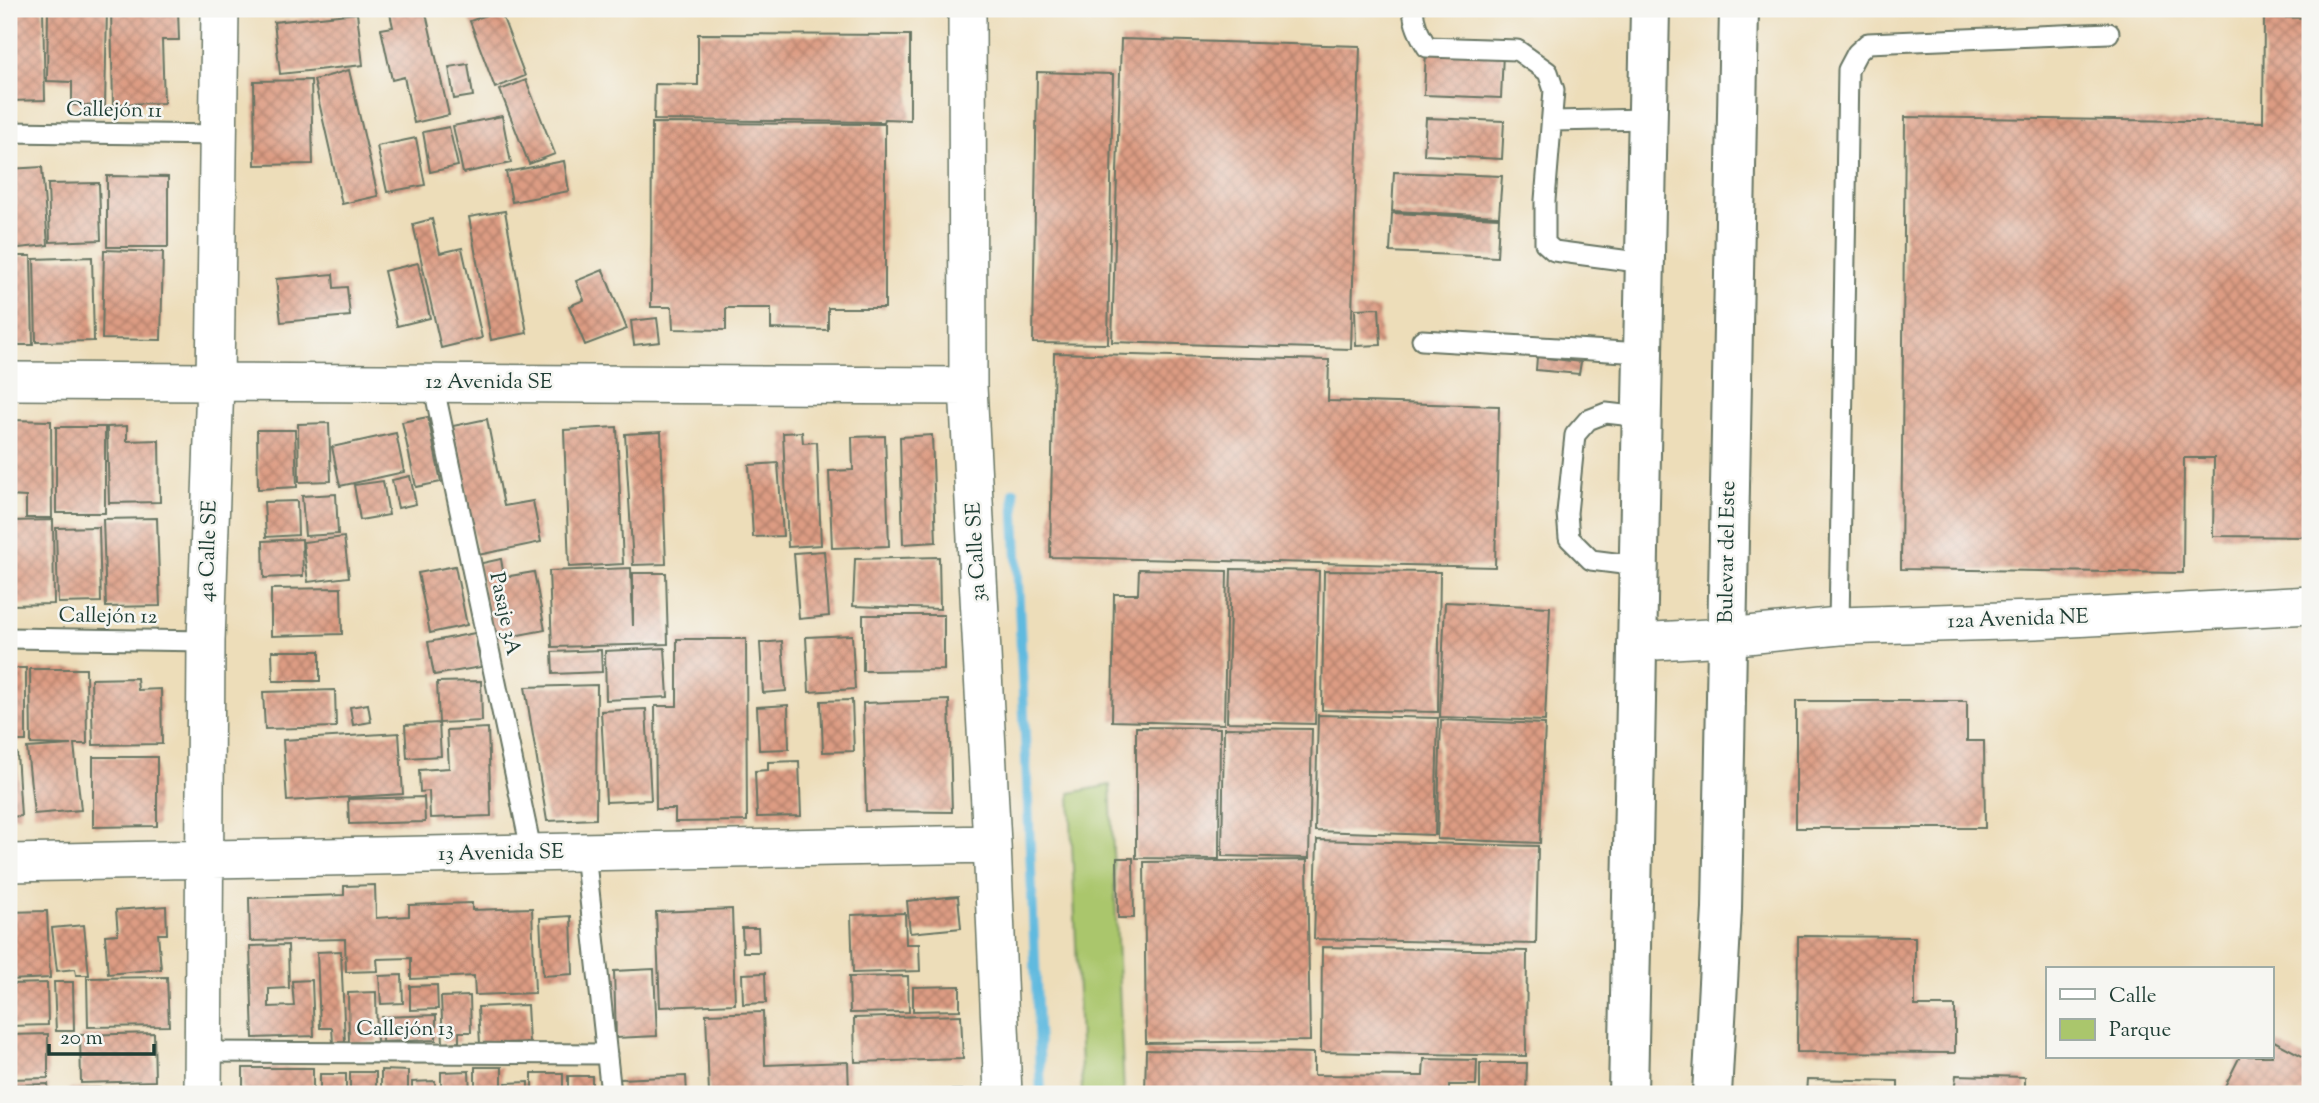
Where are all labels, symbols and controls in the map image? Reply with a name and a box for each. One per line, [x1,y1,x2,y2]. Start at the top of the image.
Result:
street label: Callejón 11 [66,95,162,127]
street label: 12 Avenida SE [425,368,553,398]
street label: Bulevar del Este [1712,480,1744,624]
street label: 4a Calle SE [192,499,226,603]
street label: 3a Calle SE [959,501,995,603]
street label: Pasaje 3A [481,570,527,658]
street label: Callejón 12 [58,601,158,633]
street label: 12a Avenida NE [1947,603,2089,637]
street label: 13 Avenida SE [438,838,564,870]
legend [2046,967,2274,1058]
text: Calle [2109,982,2157,1012]
scale bar [49,1012,154,1056]
street label: Callejón 13 [356,1015,454,1045]
text: Parque [2109,1016,2171,1046]
text: 20 m [60,1024,103,1054]

